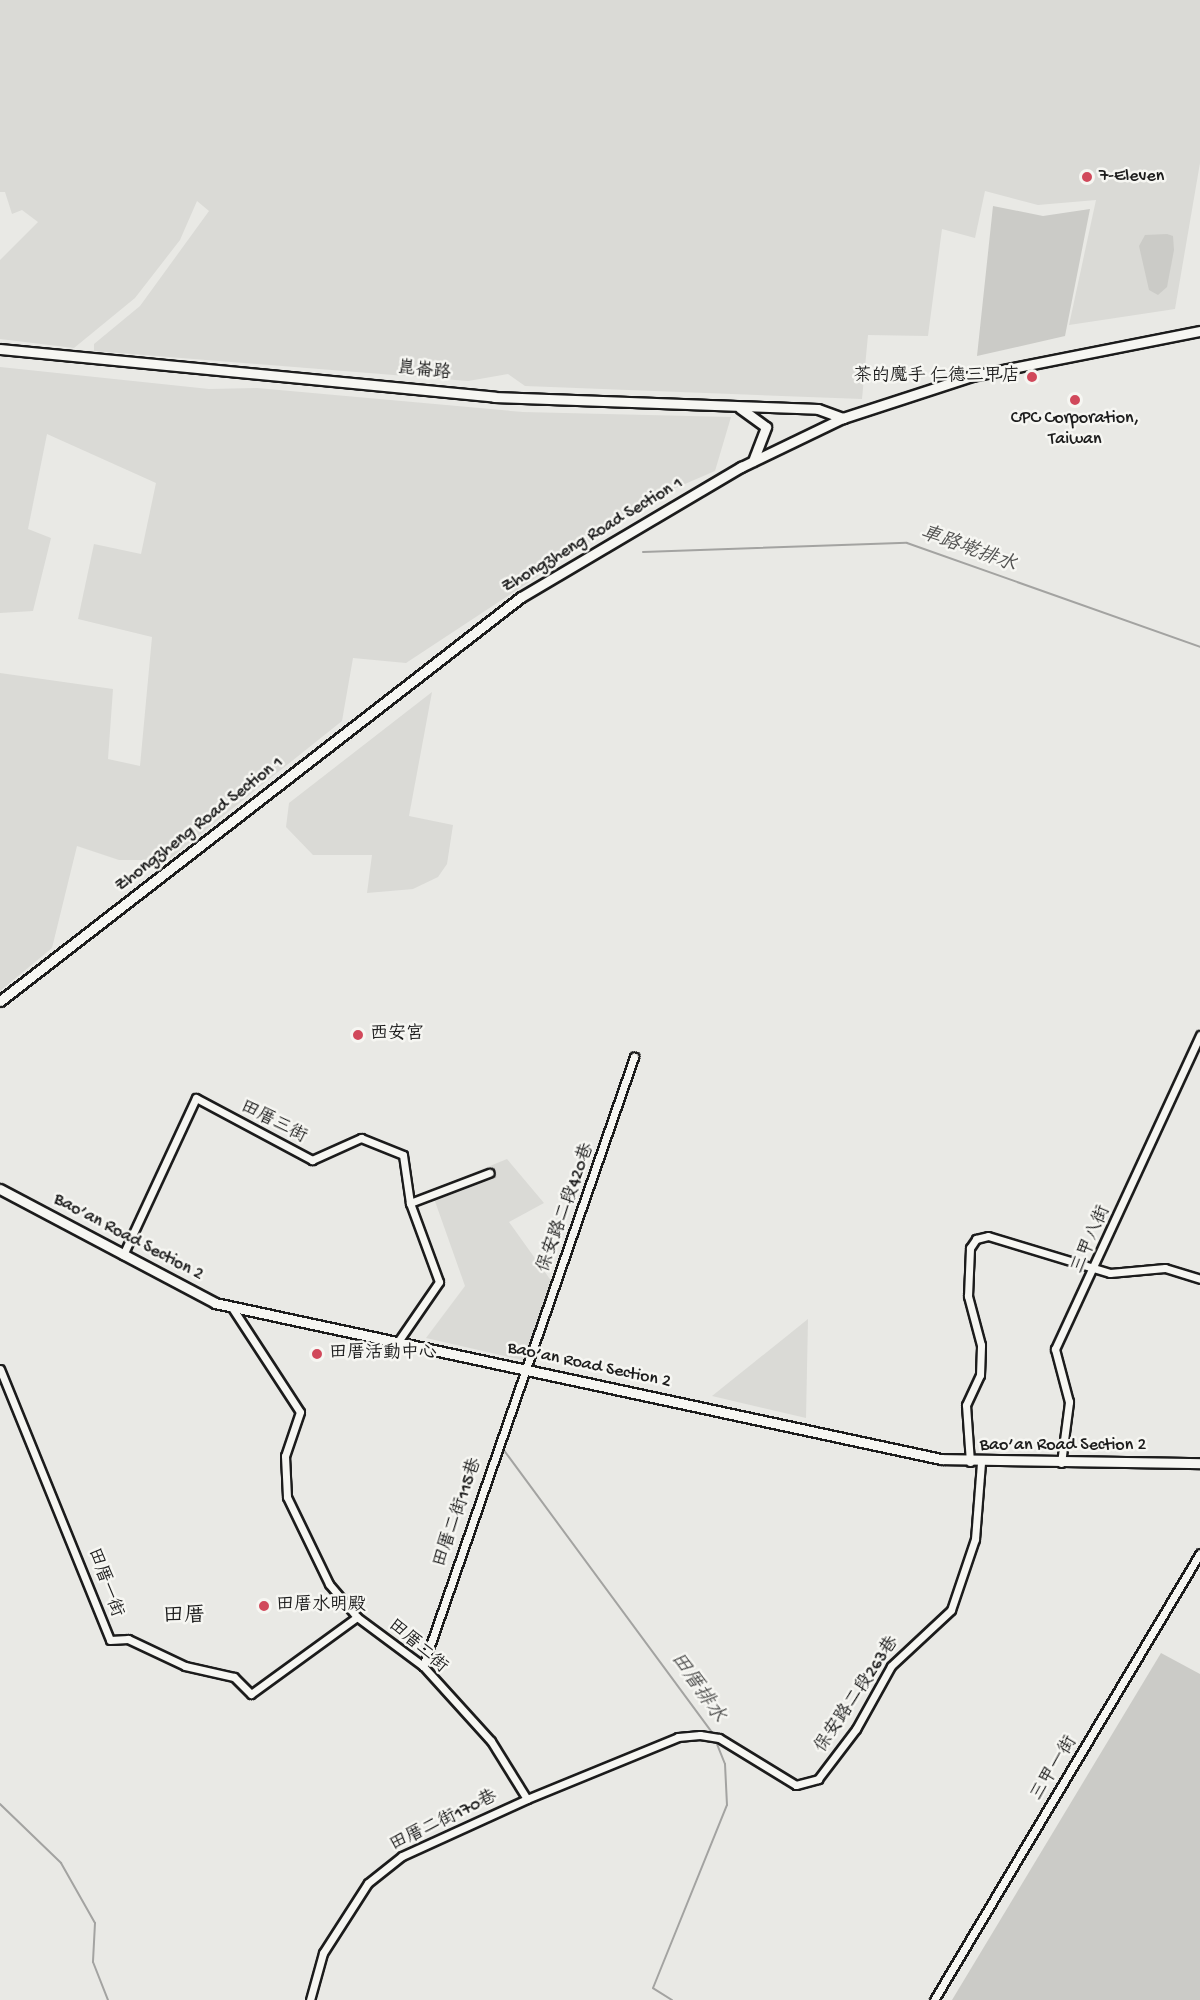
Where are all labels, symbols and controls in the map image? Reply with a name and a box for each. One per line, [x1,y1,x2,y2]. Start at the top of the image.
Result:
place label: 7-Eleven [1099,166,1164,188]
marker: 7-Eleven [1080,170,1094,184]
street label: 崑崙路 [396,358,452,386]
place label: 茶的魔手 仁德三甲店 [854,366,1020,388]
marker: 茶的魔手 仁德三甲店 [1025,370,1039,384]
marker: CPC Corporation, Taiwan [1068,393,1082,407]
place label: CPC Corporation, Taiwan [1011,409,1139,452]
street label: Zhongzheng Road Section 1 [499,473,687,599]
water label: 車路墘排水 [917,522,1019,578]
street label: Zhongzheng Road Section 1 [112,753,288,897]
place label: 西安宮 [370,1024,424,1046]
marker: 西安宮 [351,1028,365,1042]
street label: 田厝三街 [236,1097,310,1149]
street label: 保安路二段420巷 [534,1141,600,1275]
street label: Bao’an Road Section 2 [49,1189,207,1287]
street label: 三甲八街 [1068,1203,1116,1277]
street label: Bao’an Road Section 2 [505,1338,673,1394]
place label: 田厝活動中心 [329,1343,437,1365]
marker: 田厝活動中心 [310,1347,324,1361]
street label: Bao’an Road Section 2 [980,1435,1146,1457]
street label: 田厝二街115巷 [430,1456,488,1570]
street label: 田厝一街 [82,1545,126,1621]
place label: 田厝水明殿 [276,1595,366,1617]
marker: 田厝水明殿 [257,1599,271,1613]
district label: 田厝 [163,1605,205,1631]
street label: 田厝二街 [383,1615,451,1679]
street label: 保安路二段263巷 [811,1633,905,1757]
water label: 田厝排水 [664,1648,730,1728]
street label: 三甲一街 [1027,1733,1083,1805]
street label: 田厝二街170巷 [387,1787,501,1857]

